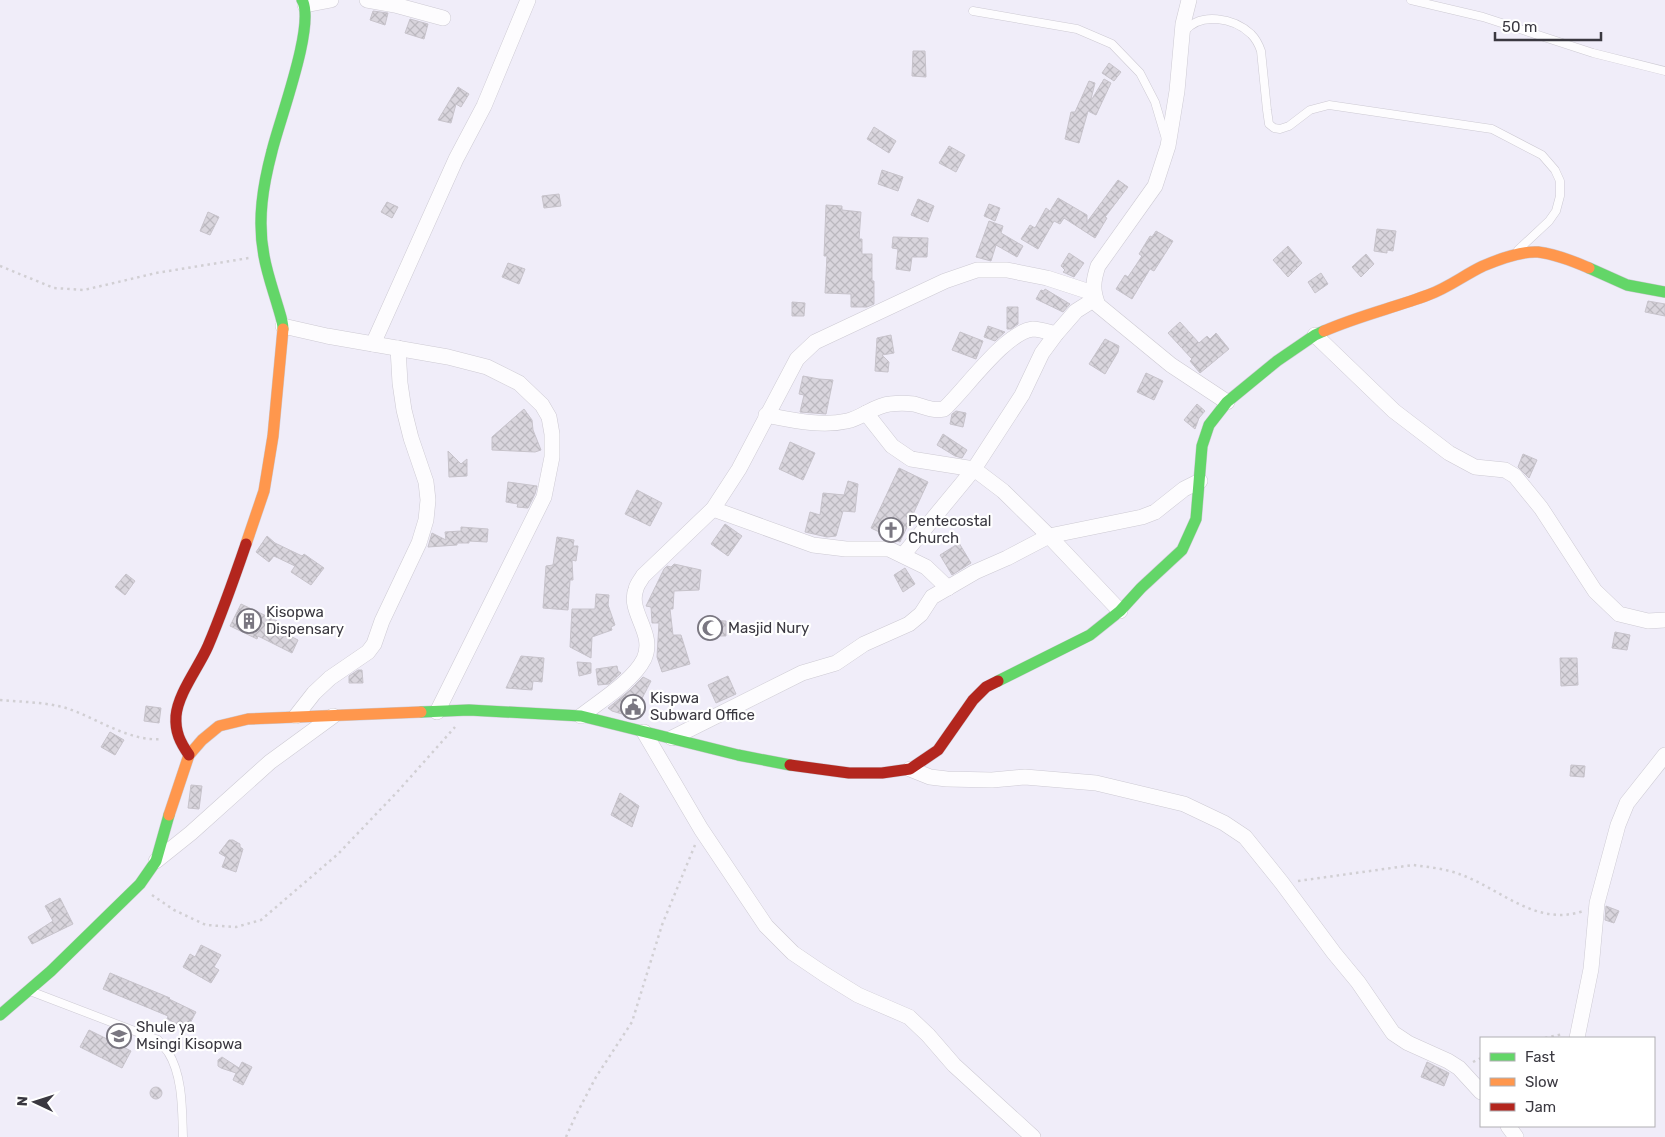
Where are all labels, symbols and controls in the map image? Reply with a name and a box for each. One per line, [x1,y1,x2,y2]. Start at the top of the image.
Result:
scale bar [1495,10,1601,42]
text: 50 m [1502,18,1537,36]
place label: Pentecostal Church [908,512,992,547]
church icon: Pentecostal Church [878,517,904,543]
place label: Kisopwa Dispensary [266,603,344,638]
building icon: Kisopwa Dispensary [236,608,262,634]
mosque icon: Masjid Nury [697,615,723,641]
place label: Masjid Nury [728,619,809,637]
place label: Kispwa Subward Office [650,689,755,724]
public building icon: Kispwa Subward Office [620,694,646,720]
place label: Shule ya Msingi Kisopwa [136,1018,242,1053]
school or university icon: Shule ya Msingi Kisopwa [106,1023,132,1049]
legend [1480,1037,1655,1127]
text: Fast [1525,1048,1555,1066]
text: Slow [1525,1073,1558,1091]
north arrow [10,1077,60,1127]
text: N [14,1096,31,1107]
text: Jam [1525,1098,1556,1116]

